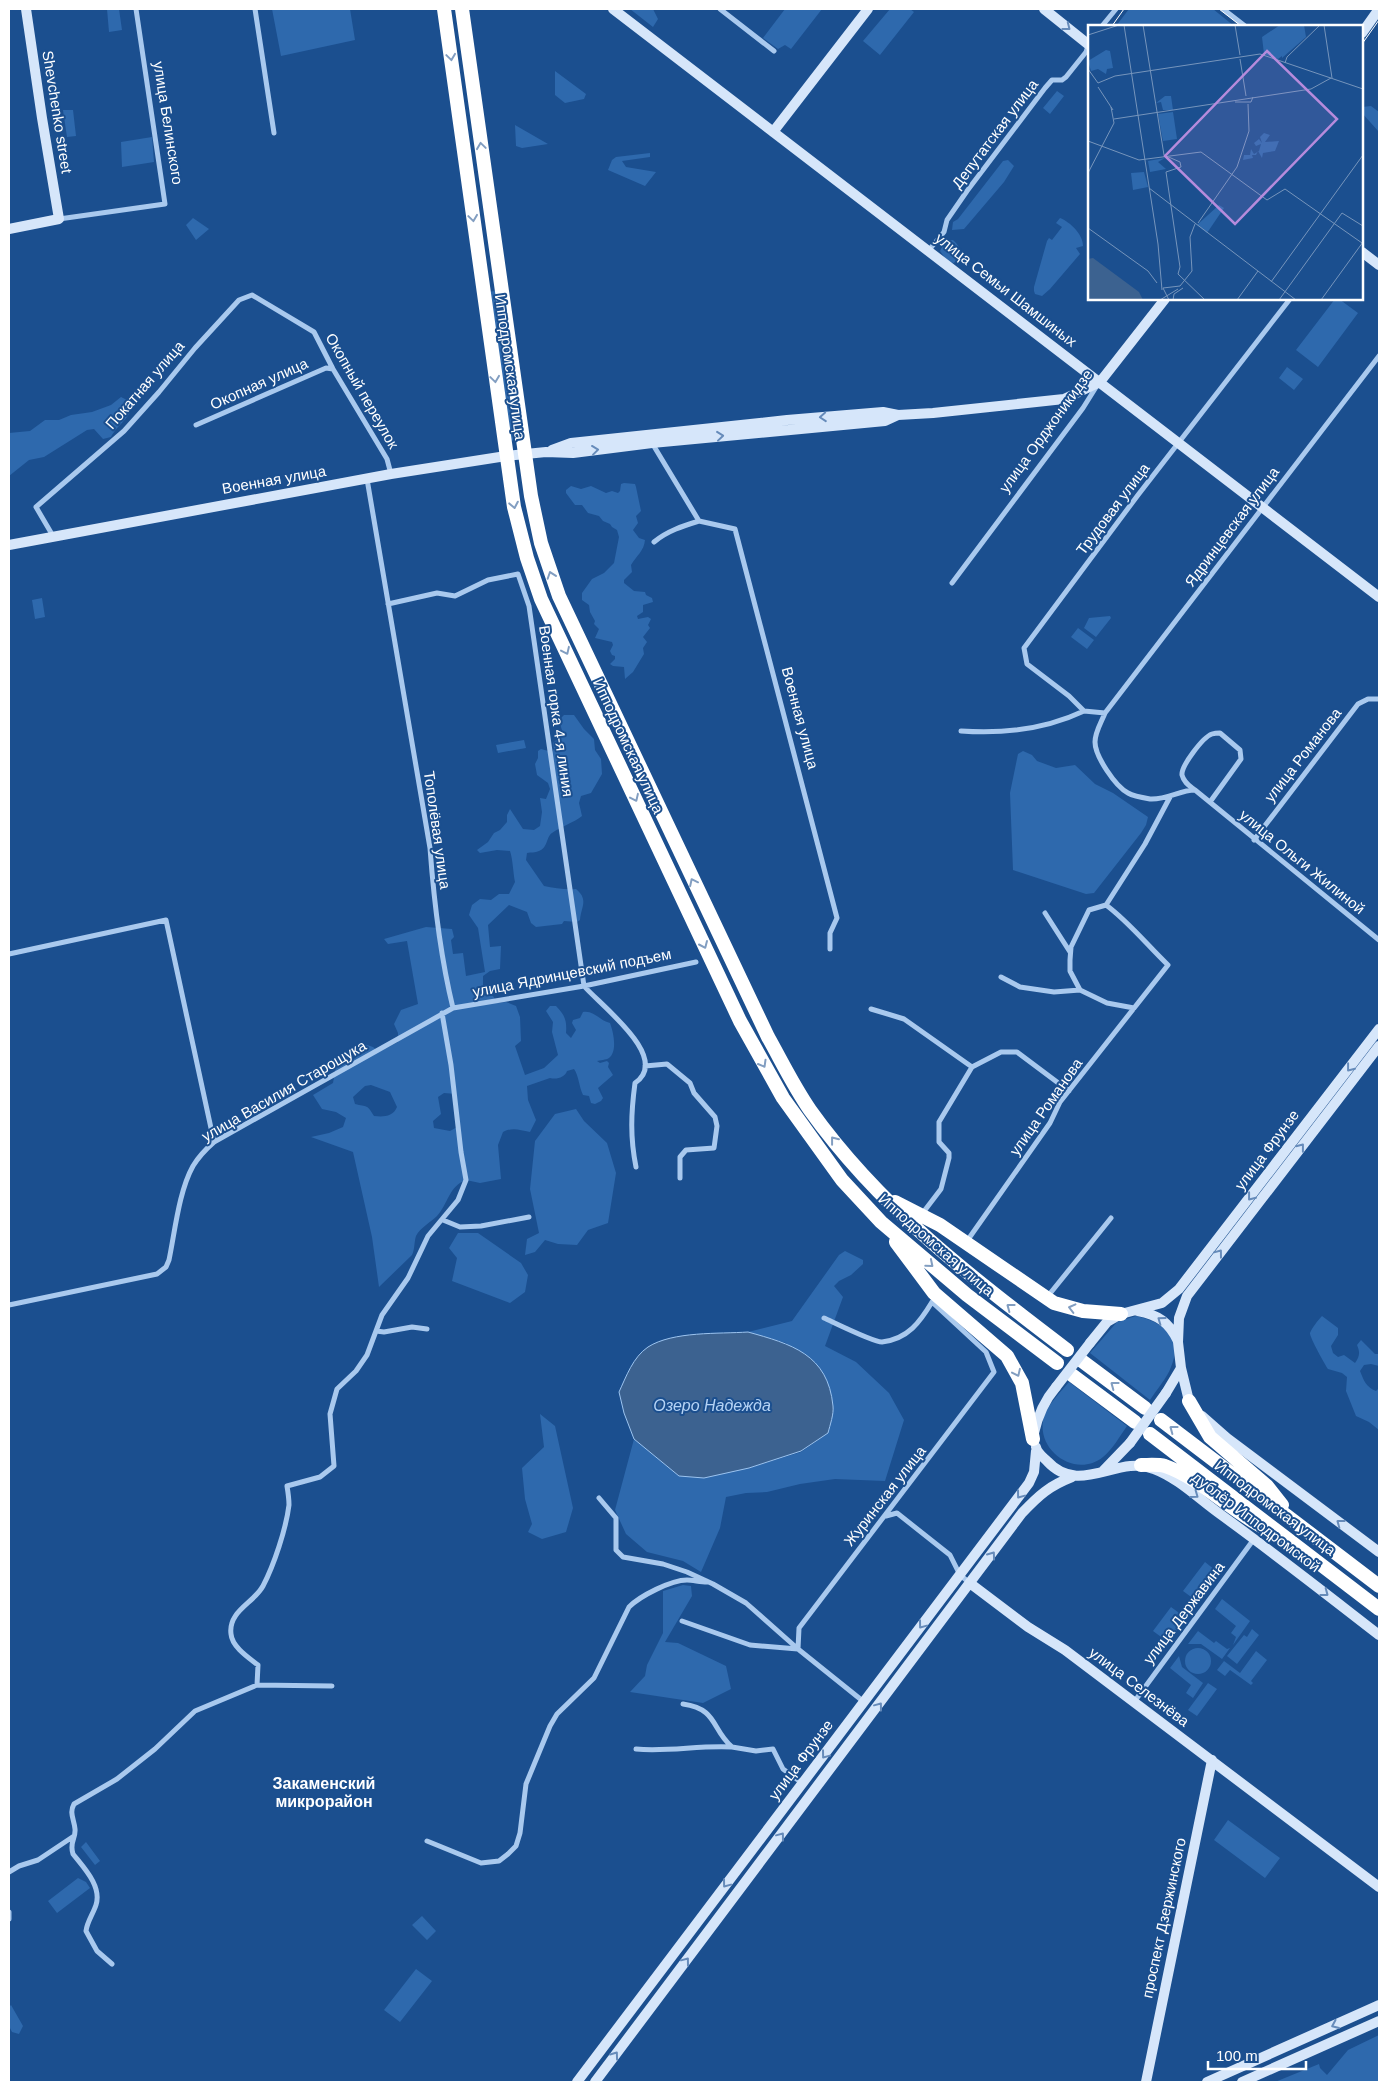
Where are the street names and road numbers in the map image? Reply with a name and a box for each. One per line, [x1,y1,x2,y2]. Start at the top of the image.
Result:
street label: Shevchenko street [39,49,76,175]
street label: улица Белинского [150,60,187,186]
street label: Депутатская улица [948,75,1041,191]
street label: улица Семьи Шамшиных [932,229,1081,350]
street label: Ипподромская улица [492,293,529,442]
street label: Окопный переулок [322,330,403,452]
street label: Покатная улица [102,337,188,432]
street label: Окопная улица [207,354,311,413]
street label: улица Орджоникидзе [995,366,1096,495]
street label: Трудовая улица [1073,459,1153,558]
street label: Военная улица [221,462,328,497]
street label: Ядринцевская улица [1181,463,1283,590]
street label: Военная горка 4-я линия [536,624,577,798]
street label: Военная улица [779,665,822,771]
street label: Ипподромская улица [590,676,668,817]
street label: улица Романова [1261,704,1345,805]
street label: Тополёвая улица [421,770,454,891]
street label: улица Ольги Жилиной [1236,806,1368,917]
street label: улица Ядринцевский подъем [471,945,673,1000]
street label: улица Василия Старощука [199,1036,369,1145]
street label: улица Романова [1006,1054,1086,1158]
street label: улица Фрунзе [1231,1106,1302,1193]
street label: Ипподромская улица [875,1190,998,1300]
street label: Журинская улица [840,1442,929,1549]
street label: Ипподромская улица [1211,1457,1340,1559]
street label: дублёр Ипподромской [1189,1468,1324,1575]
street label: улица Державина [1140,1558,1228,1667]
street label: улица Селезнёва [1086,1644,1193,1730]
street label: улица Фрунзе [765,1716,836,1803]
street label: проспект Дзержинского [1138,1836,1189,2000]

